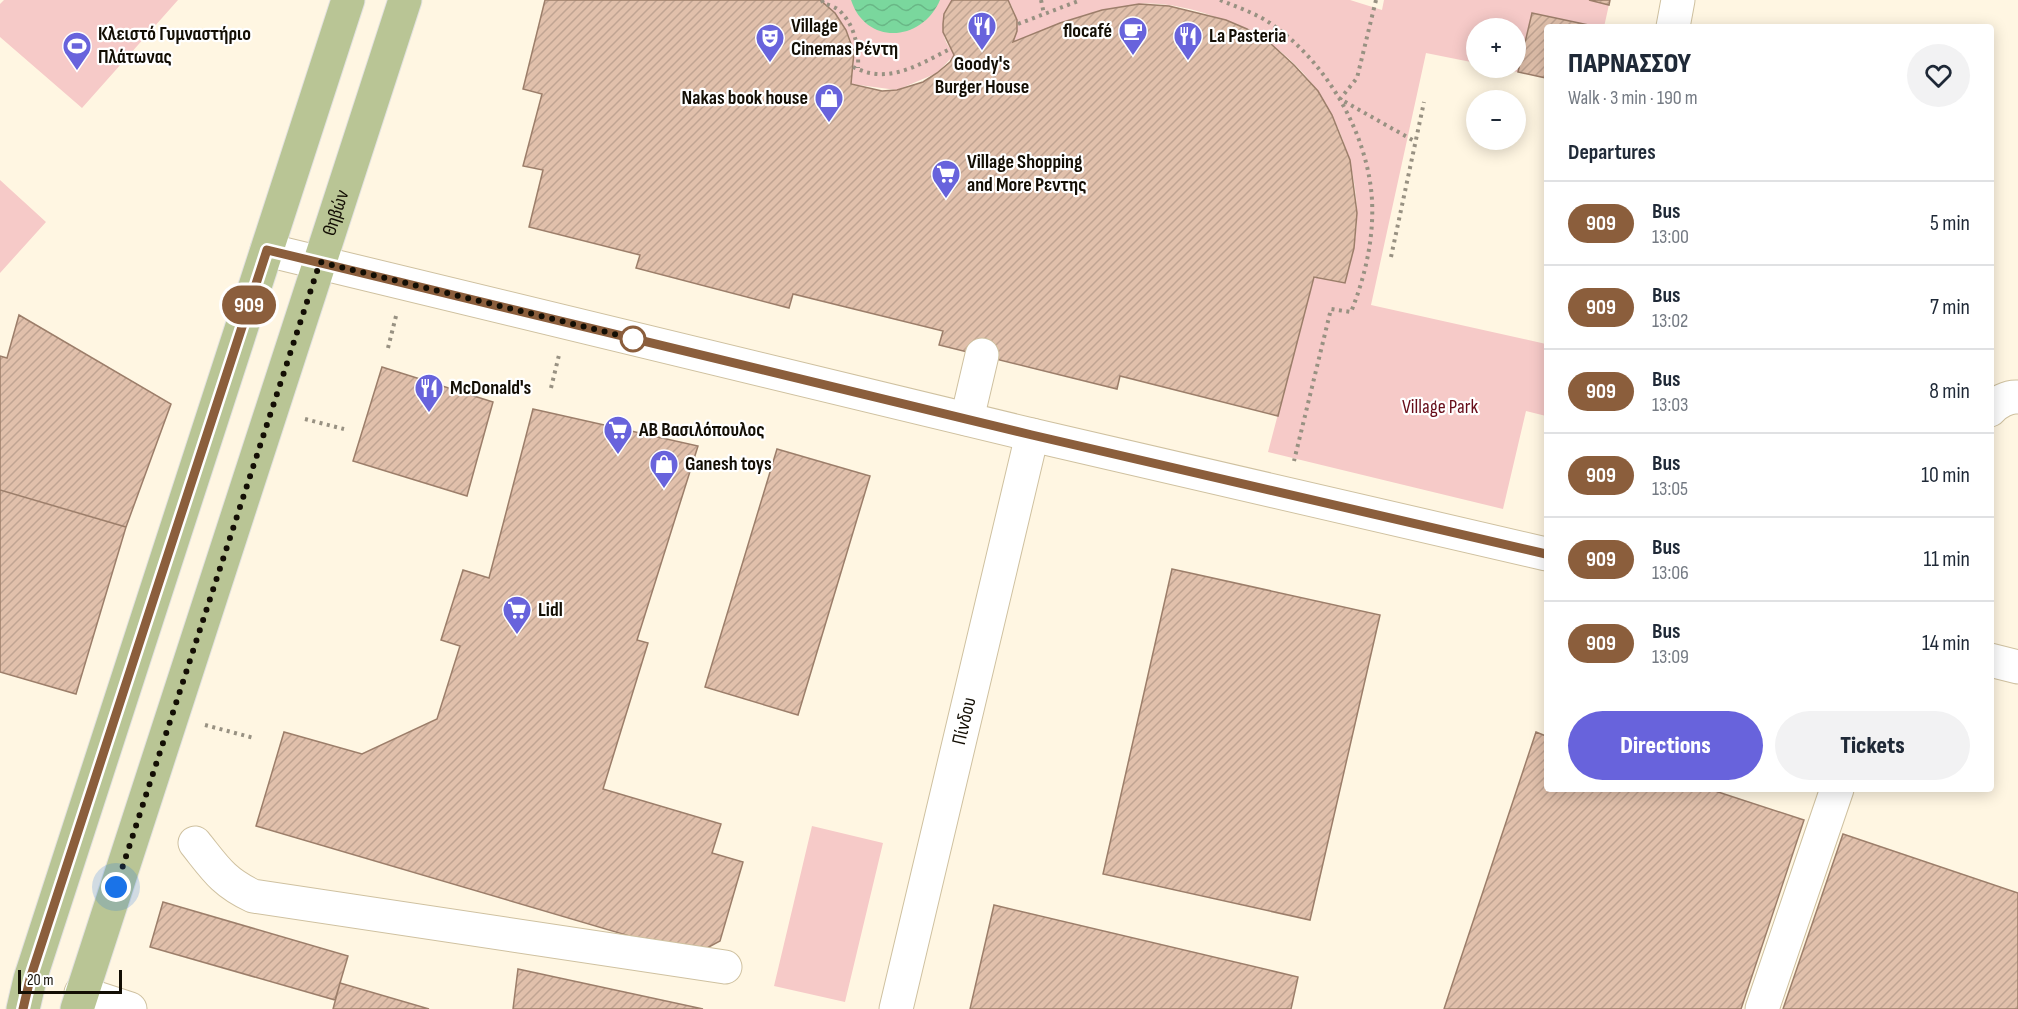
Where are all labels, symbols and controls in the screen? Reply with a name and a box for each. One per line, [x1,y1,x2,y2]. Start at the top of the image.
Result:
restaurant icon: Goody's Burger House [966,10,998,52]
place label: Village Cinemas Ρέντη [791,14,898,61]
cafe icon: flocafé [1117,15,1149,57]
map controls [1466,18,1526,150]
button: + [1466,18,1526,78]
place label: flocafé [1063,19,1112,43]
restaurant icon: La Pasteria [1172,20,1204,62]
place label: Κλειστό Γυμναστήριο Πλάτωνας [98,22,251,69]
theatre icon: Village Cinemas Ρέντη [754,22,786,64]
place label: La Pasteria [1209,24,1286,48]
sports icon: Κλειστό Γυμναστήριο Πλάτωνας [61,30,93,72]
button: heart [1907,44,1970,107]
text: ΠΑΡΝΑΣΣΟΥ [1568,47,1691,80]
place label: Goody's Burger House [935,52,1029,99]
shop icon: Nakas book house [813,82,845,124]
place label: Nakas book house [682,86,808,110]
text: Walk · 3 min · 190 m [1568,86,1698,110]
button: − [1466,90,1526,150]
text: Departures [1568,139,1656,166]
place label: Village Shopping and More Ρεντης [967,150,1087,197]
supermarket icon: Village Shopping and More Ρεντης [930,158,962,200]
street label: Θηβών [317,187,354,239]
text: Bus [1652,198,1681,225]
text: 5 min [1930,210,1970,237]
text: 909 [1586,211,1616,236]
text: 13:00 [1652,225,1689,249]
text: Bus [1652,282,1681,309]
line badge: 909 [214,286,284,324]
text: 909 [234,293,264,318]
text: 7 min [1930,294,1970,321]
text: 909 [1586,295,1616,320]
text: 13:02 [1652,309,1688,333]
unlabelled marker [620,326,646,352]
text: Bus [1652,366,1681,393]
restaurant icon: McDonald's [413,372,445,414]
place label: McDonald's [450,376,532,400]
text: 8 min [1929,378,1970,405]
text: 909 [1586,379,1616,404]
text: 13:03 [1652,393,1688,417]
park label: Village Park [1402,395,1478,419]
supermarket icon: ΑΒ Βασιλόπουλος [602,414,634,456]
place label: ΑΒ Βασιλόπουλος [638,418,765,442]
shop icon: Ganesh toys [648,448,680,490]
text: Bus [1652,450,1681,477]
place label: Ganesh toys [685,452,772,476]
text: 10 min [1921,462,1970,489]
text: 909 [1586,463,1616,488]
text: 13:05 [1652,477,1688,501]
text: Bus [1652,534,1681,561]
text: 11 min [1923,546,1970,573]
text: 909 [1586,547,1616,572]
text: 13:06 [1652,561,1689,585]
supermarket icon: Lidl [501,594,533,636]
place label: Lidl [538,598,563,622]
text: Bus [1652,618,1681,645]
text: 14 min [1922,630,1970,657]
text: 909 [1586,631,1616,656]
text: 13:09 [1652,645,1689,669]
street label: Πίνδου [947,695,981,747]
button: Directions [1568,711,1763,780]
button: Tickets [1775,711,1970,780]
your location [101,872,131,902]
scale bar [18,967,122,994]
text: 20 m [27,971,54,990]

